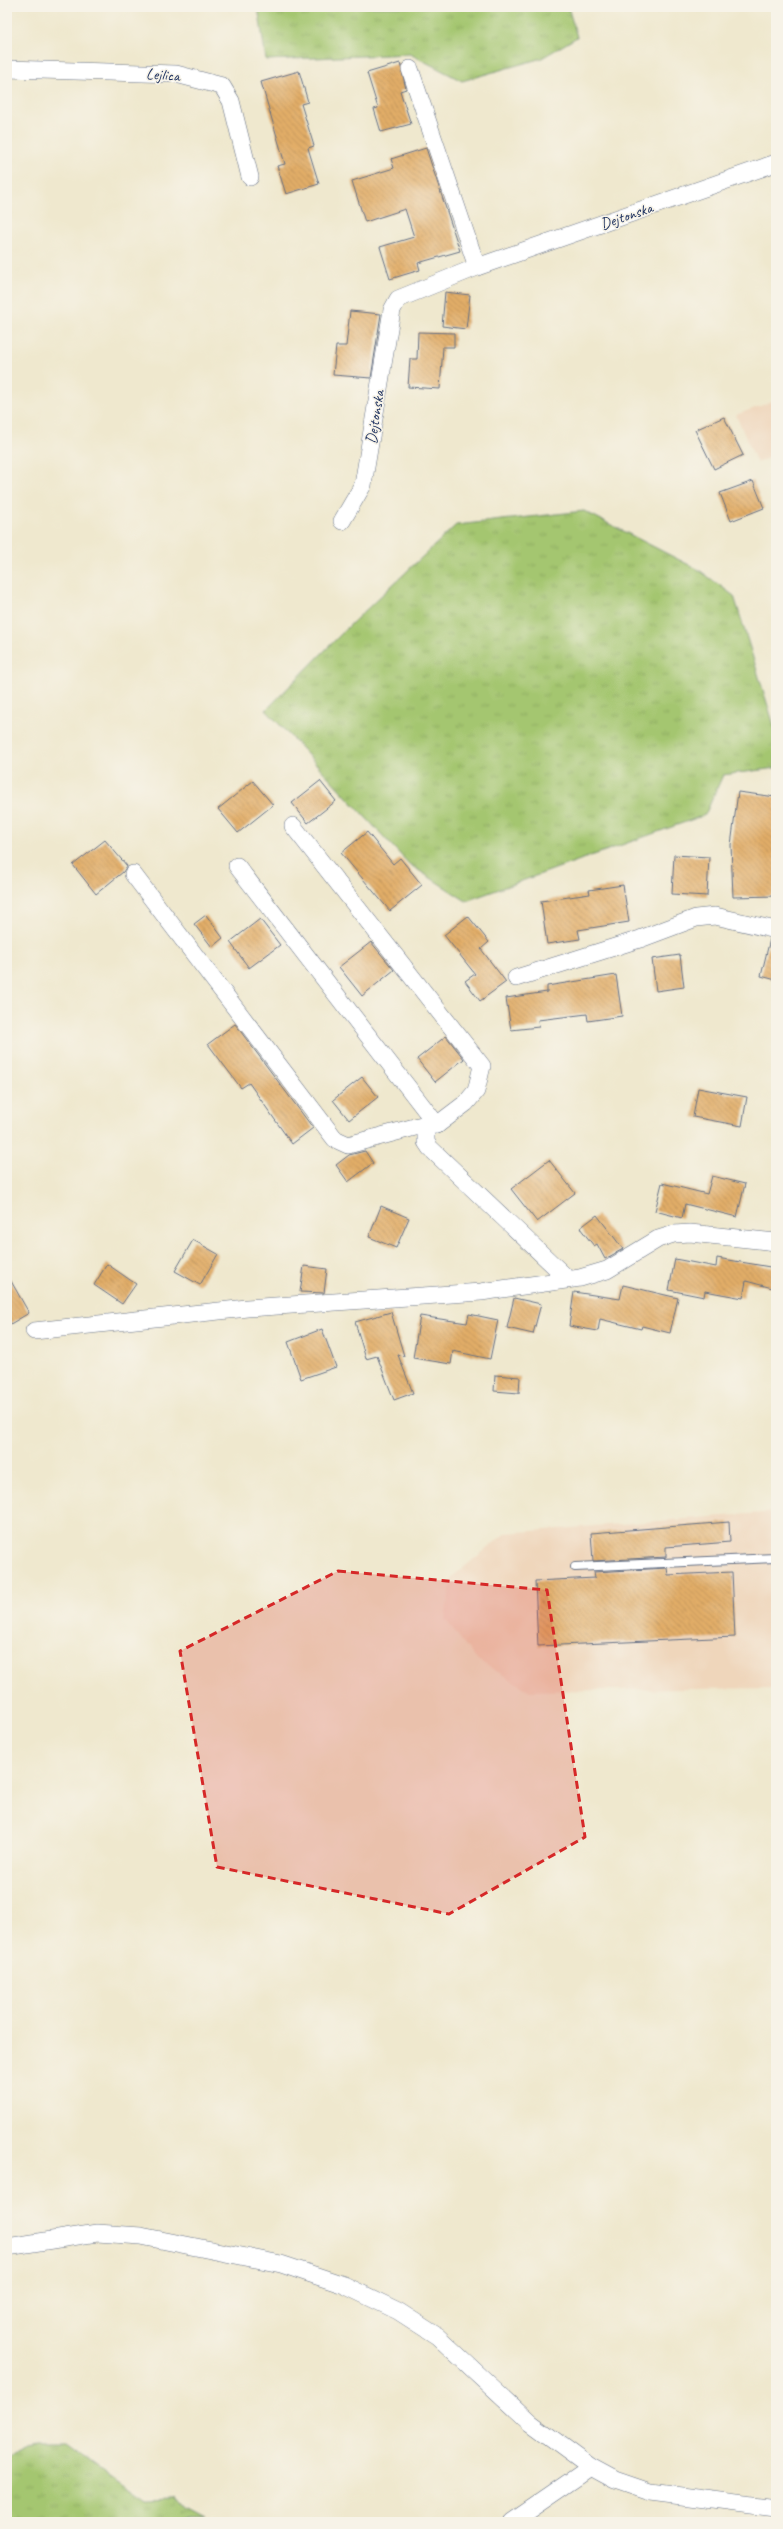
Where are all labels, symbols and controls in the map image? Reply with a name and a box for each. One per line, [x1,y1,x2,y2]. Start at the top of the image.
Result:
street label: Lejlica [146,64,182,86]
street label: Dejtonska [598,197,656,234]
street label: Dejtonska [361,388,389,445]

